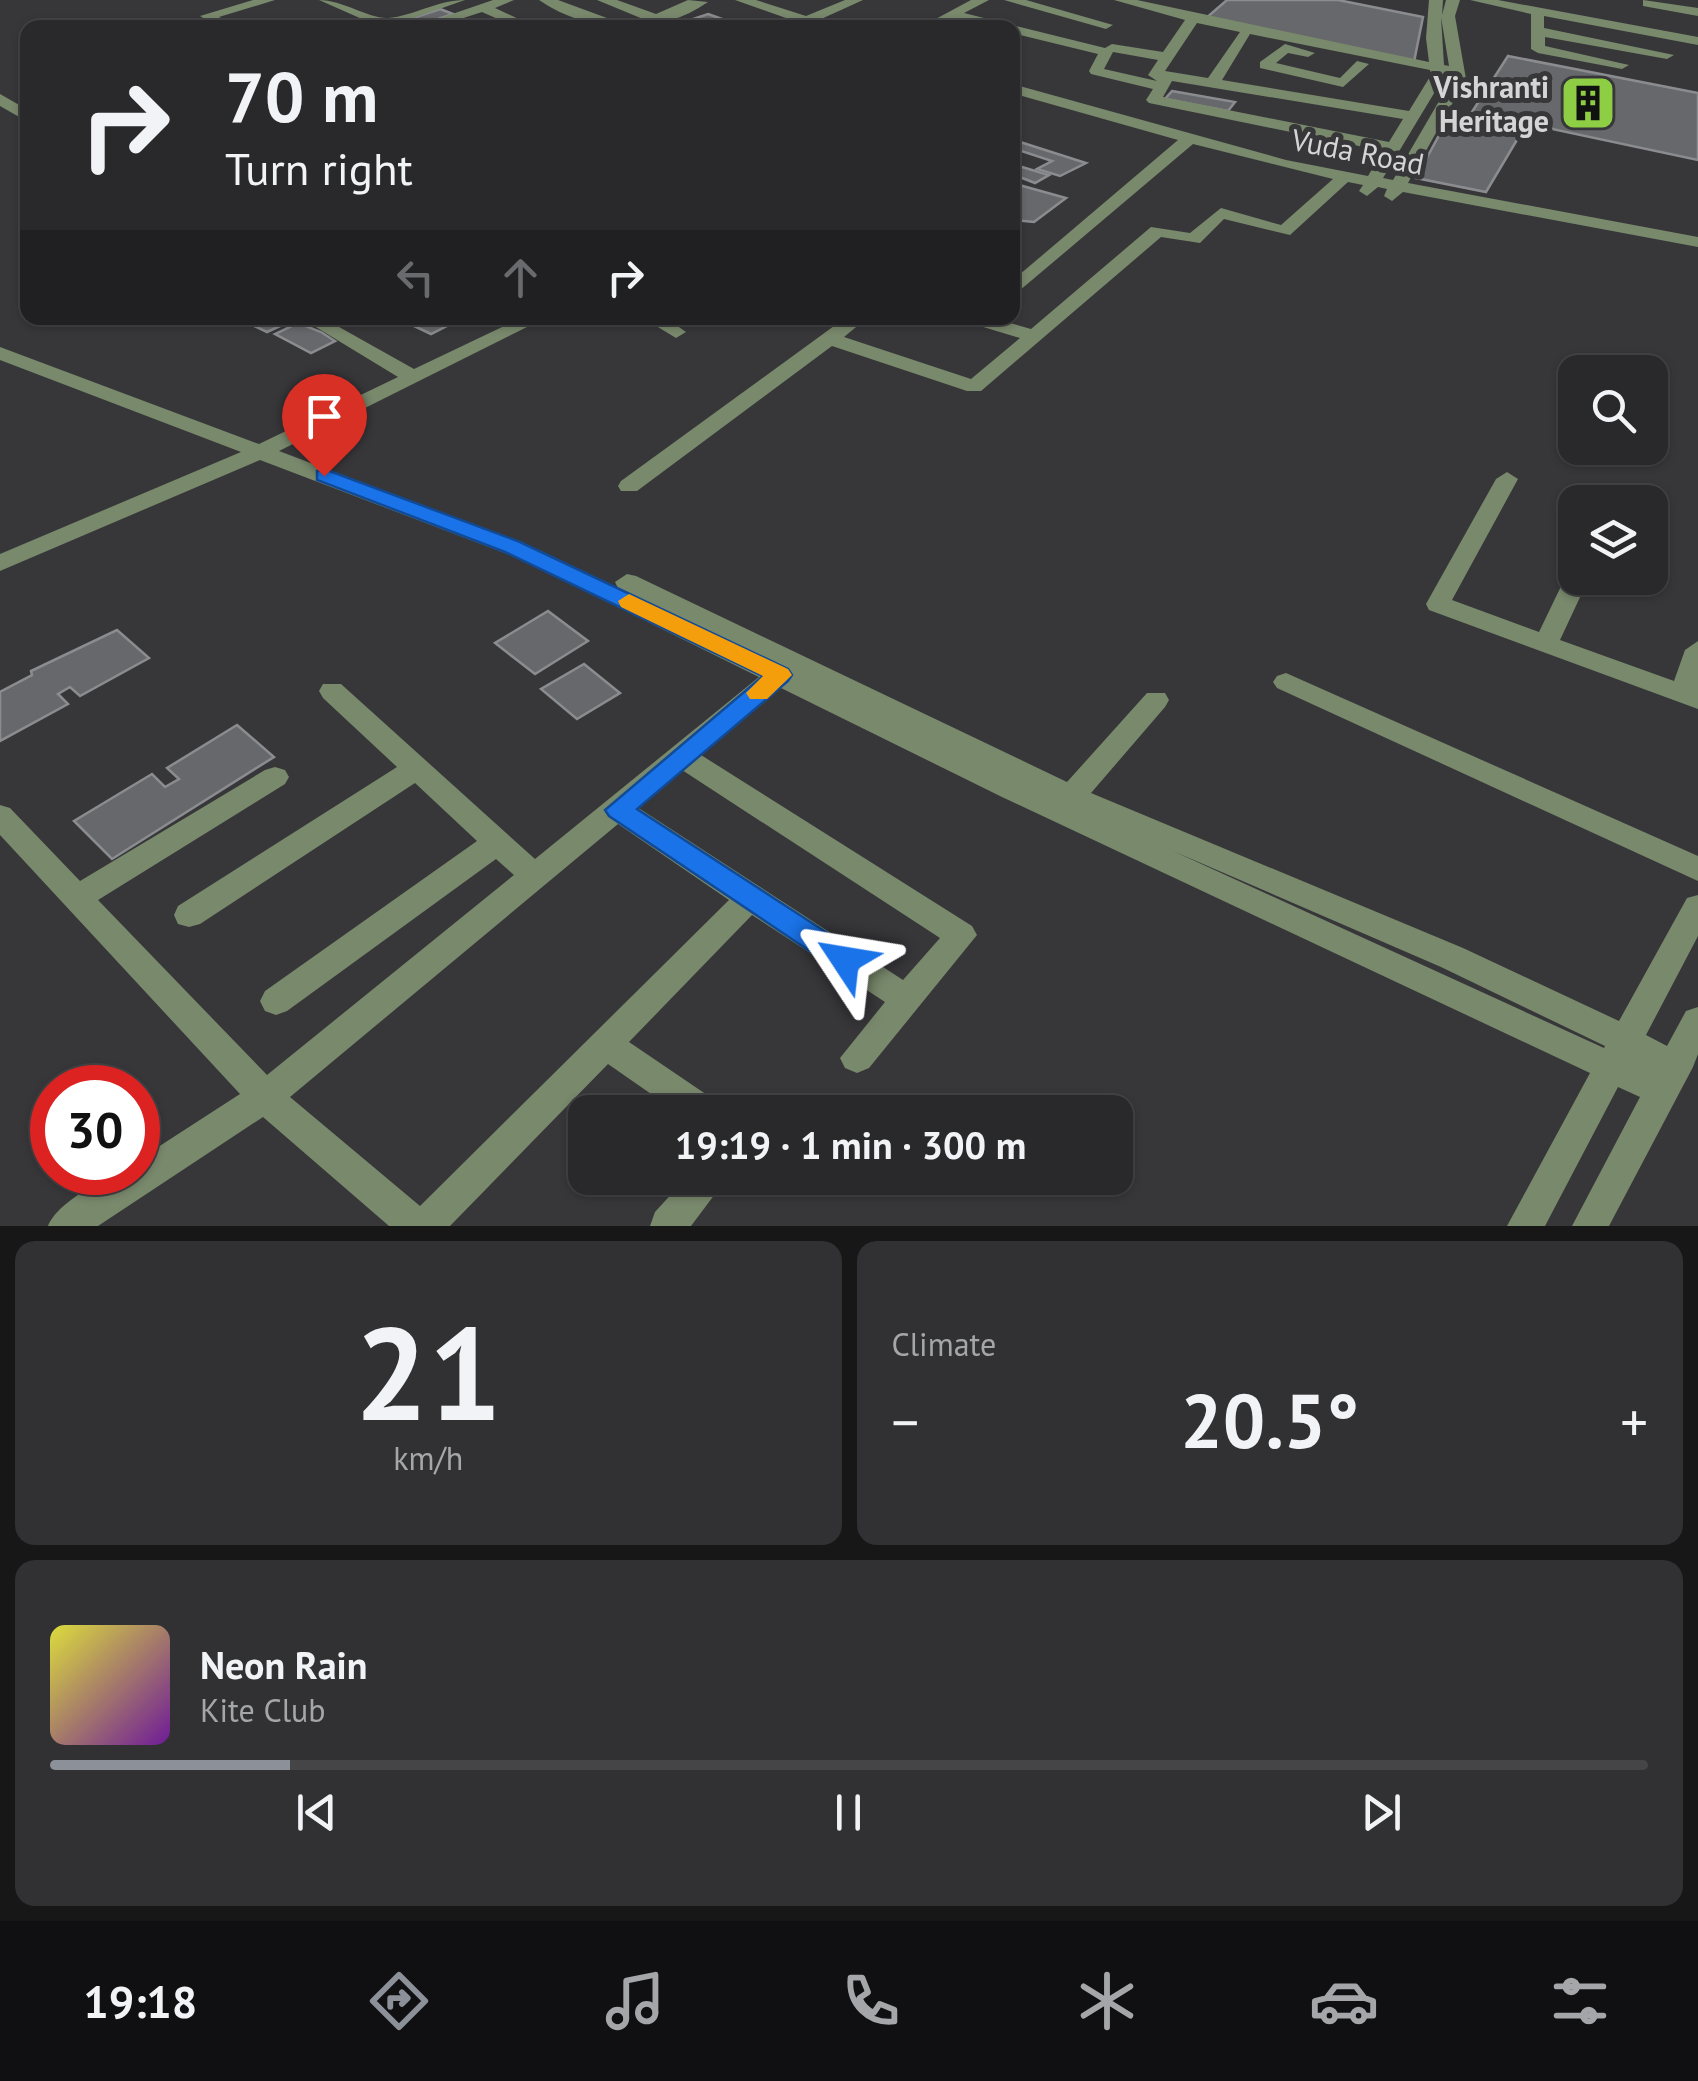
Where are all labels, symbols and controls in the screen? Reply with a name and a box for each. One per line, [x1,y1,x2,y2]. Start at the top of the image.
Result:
text: 70 m [225,51,378,141]
icon: right [60,60,190,190]
place label: Vishranti Heritage [1433,67,1549,140]
building icon: Vishranti Heritage [1558,73,1618,133]
street label: Vuda Road [1287,119,1428,183]
text: Turn right [225,139,413,197]
icon: left [388,250,443,305]
icon: ahead [493,250,548,305]
icon: right [598,250,653,305]
map controls [1558,355,1668,595]
button: search [1558,355,1668,465]
pin [282,374,367,477]
icon: arrive [297,389,352,444]
button: layers [1558,485,1668,595]
position arrow [793,908,897,1012]
speed limit sign: 30 [30,1065,160,1195]
text: 19:19 · 1 min · 300 m [675,1120,1026,1169]
text: 21 [355,1288,502,1456]
text: Climate [892,1323,996,1365]
text: 20.5° [1180,1372,1359,1469]
text: − [892,1386,919,1457]
text: + [1620,1386,1648,1457]
text: km/h [393,1437,463,1479]
text: Neon Rain [200,1640,367,1689]
text: Kite Club [200,1689,326,1731]
icon: previous [289,1785,344,1840]
icon: pause [821,1785,876,1840]
icon: next [1354,1785,1409,1840]
icon: directions [364,1966,434,2036]
icon: music [600,1966,670,2036]
icon: phone [836,1966,906,2036]
icon: climate [1072,1966,1142,2036]
icon: car [1309,1966,1379,2036]
icon: filters [1545,1966,1615,2036]
text: 19:18 [83,1972,197,2030]

